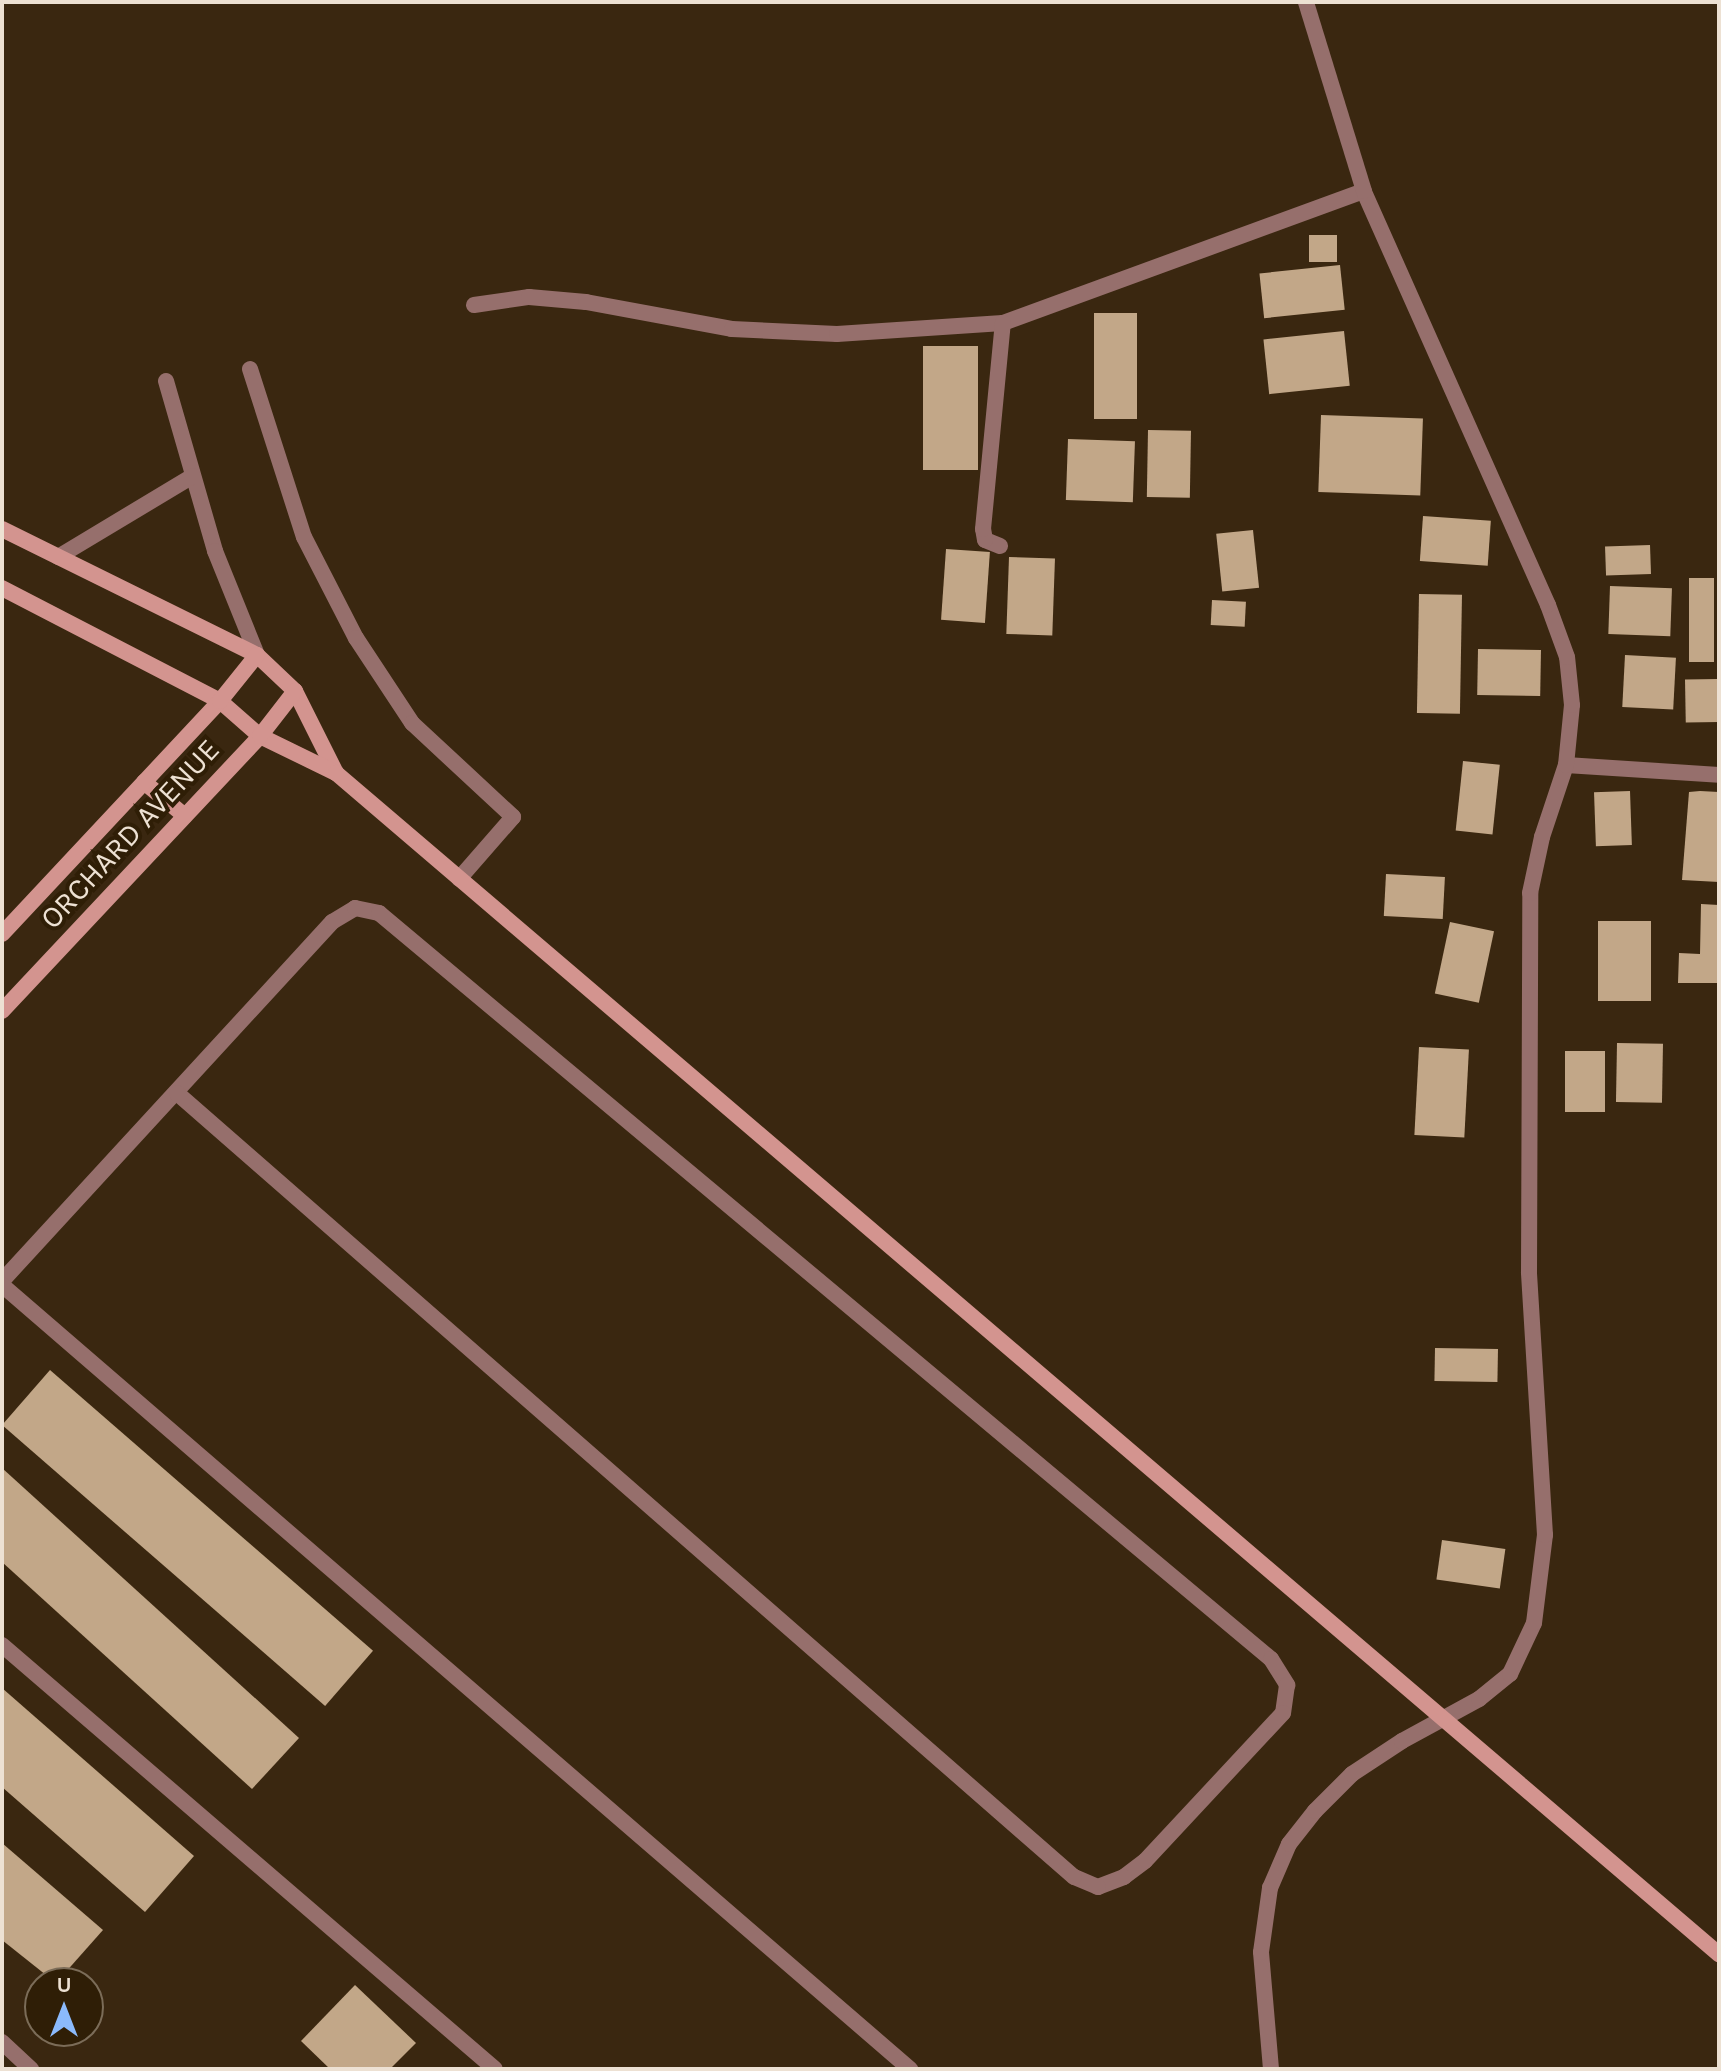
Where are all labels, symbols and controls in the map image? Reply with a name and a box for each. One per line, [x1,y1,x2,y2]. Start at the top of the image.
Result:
street label: ORCHARD AVENUE [33,732,227,936]
north arrow [24,1967,104,2047]
text: U [56,1972,72,1998]

